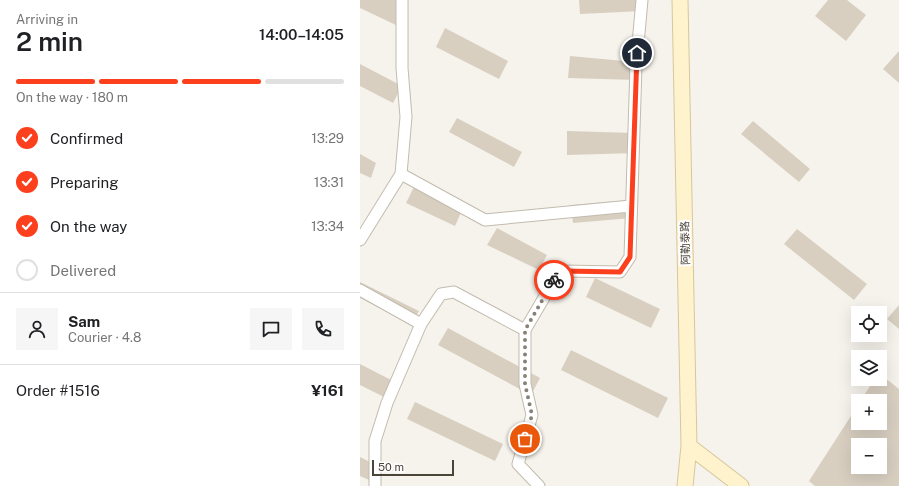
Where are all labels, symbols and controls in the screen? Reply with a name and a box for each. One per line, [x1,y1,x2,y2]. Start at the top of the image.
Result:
text: Arriving in [16,12,78,27]
text: 2 min [16,26,83,57]
text: 14:00–14:05 [259,26,344,43]
pin [620,36,654,70]
icon: home [626,42,648,64]
text: On the way · 180 m [16,90,128,105]
icon: check [16,127,38,149]
text: Confirmed [50,130,123,147]
text: 13:29 [311,131,344,146]
icon: check [16,171,38,193]
text: Preparing [50,174,119,191]
text: 13:31 [314,175,344,190]
icon: check [16,215,38,237]
text: On the way [50,218,127,235]
text: 13:34 [311,219,344,234]
street label: 阿勒泰路 [679,221,691,265]
courier [534,260,574,300]
text: Delivered [50,262,116,279]
icon: bike [543,269,565,291]
map controls [851,306,887,474]
button: locate [851,306,887,342]
button: person [16,308,58,350]
button: chat [250,308,292,350]
button: phone [302,308,344,350]
text: Sam [68,313,100,330]
text: Courier · 4.8 [68,330,141,345]
button: layers [851,350,887,386]
text: Order #1516 [16,382,100,399]
text: ¥161 [311,382,344,399]
button: + [851,394,887,430]
pin [508,422,542,456]
icon: bag [514,428,536,450]
button: − [851,438,887,474]
scale bar [372,458,454,477]
text: 50 m [378,461,404,473]

